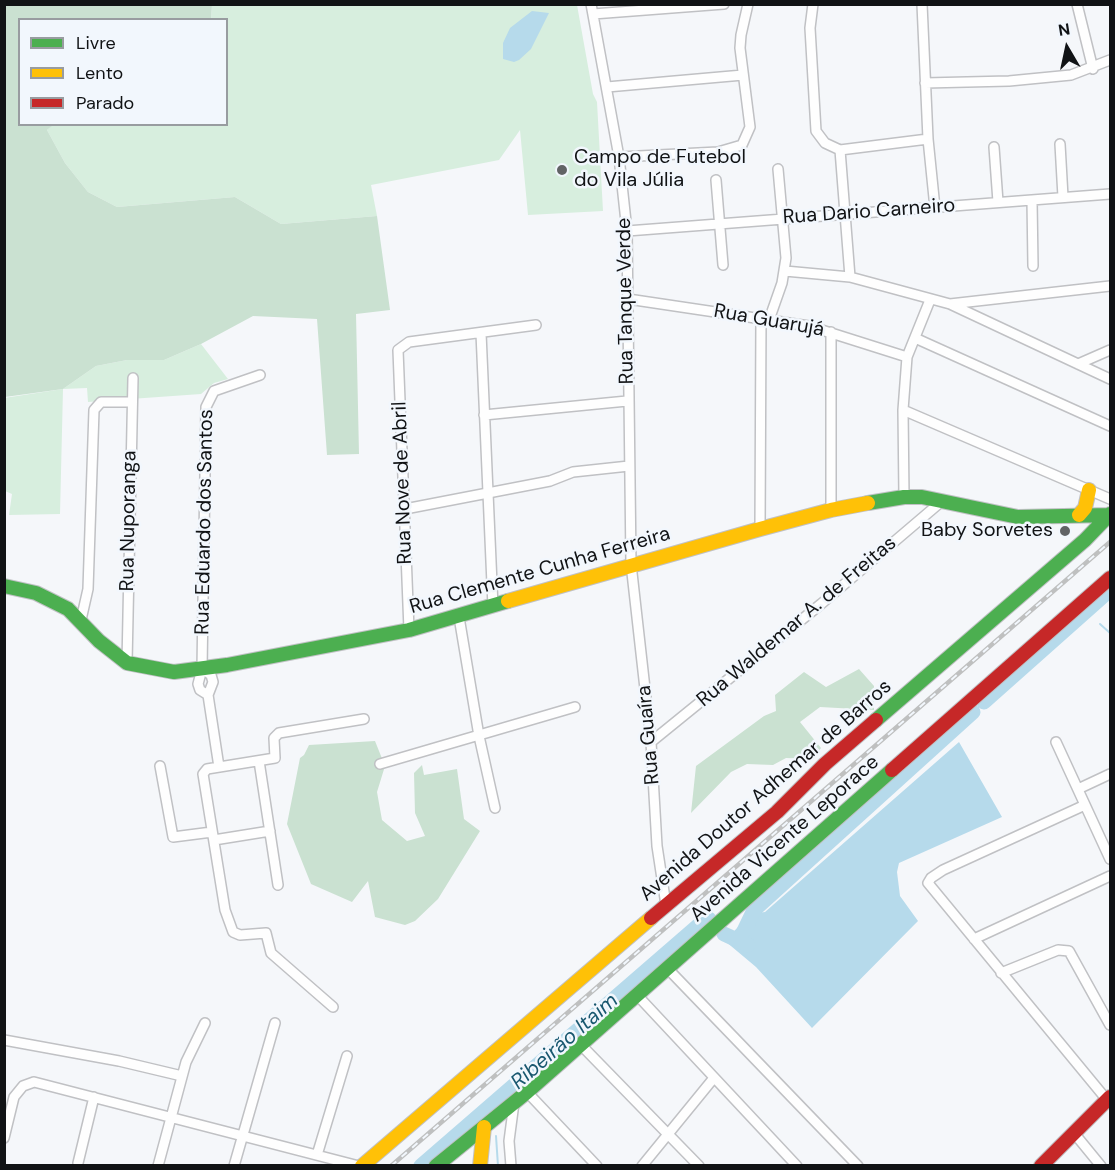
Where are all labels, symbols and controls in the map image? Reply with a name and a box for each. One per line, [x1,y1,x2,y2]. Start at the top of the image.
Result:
legend [18,18,228,126]
north arrow [1037,18,1097,78]
text: N [1057,18,1072,41]
text: Livre [76,31,116,55]
text: Lento [76,61,123,85]
text: Parado [76,91,134,115]
place label: Campo de Futebol do Vila Júlia [574,146,746,193]
marker: Campo de Futebol do Vila Júlia [555,163,569,177]
street label: Rua Dario Carneiro [782,194,956,230]
street label: Rua Tanque Verde [613,217,639,385]
street label: Rua Guarujá [712,299,826,343]
street label: Rua Nove de Abril [388,401,418,565]
street label: Rua Eduardo dos Santos [191,409,219,635]
street label: Rua Nuporanga [116,450,142,592]
place label: Baby Sorvetes [921,519,1053,543]
street label: Rua Clemente Cunha Ferreira [407,522,673,620]
marker: Baby Sorvetes [1058,524,1072,538]
street label: Rua Waldemar A. de Freitas [692,531,902,713]
street label: Avenida Doutor Adhemar de Barros [635,675,897,907]
street label: Rua Guaíra [633,684,665,786]
street label: Avenida Vicente Leporace [686,750,884,928]
water label: Ribeirão Itaim [506,989,624,1095]

